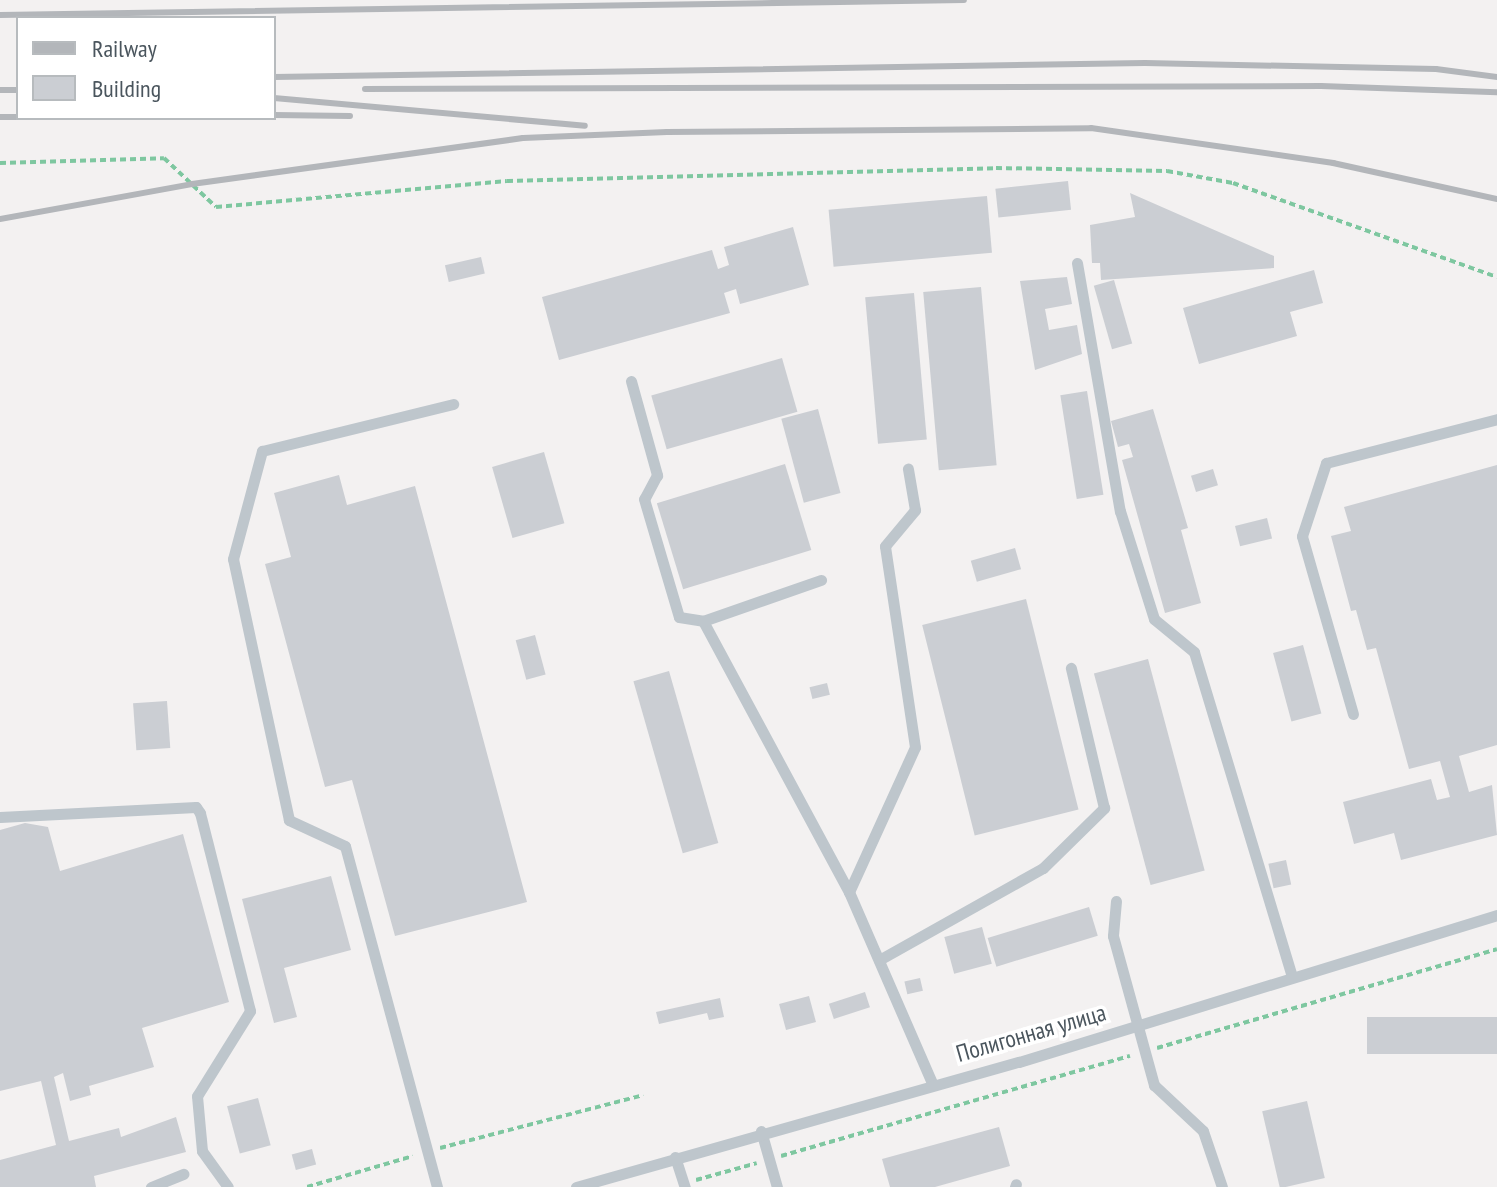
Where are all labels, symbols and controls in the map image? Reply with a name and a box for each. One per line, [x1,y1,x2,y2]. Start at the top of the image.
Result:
legend [16,16,276,120]
text: Railway [92,33,157,64]
text: Building [92,73,161,104]
street label: Полигонная улица [953,998,1109,1068]

